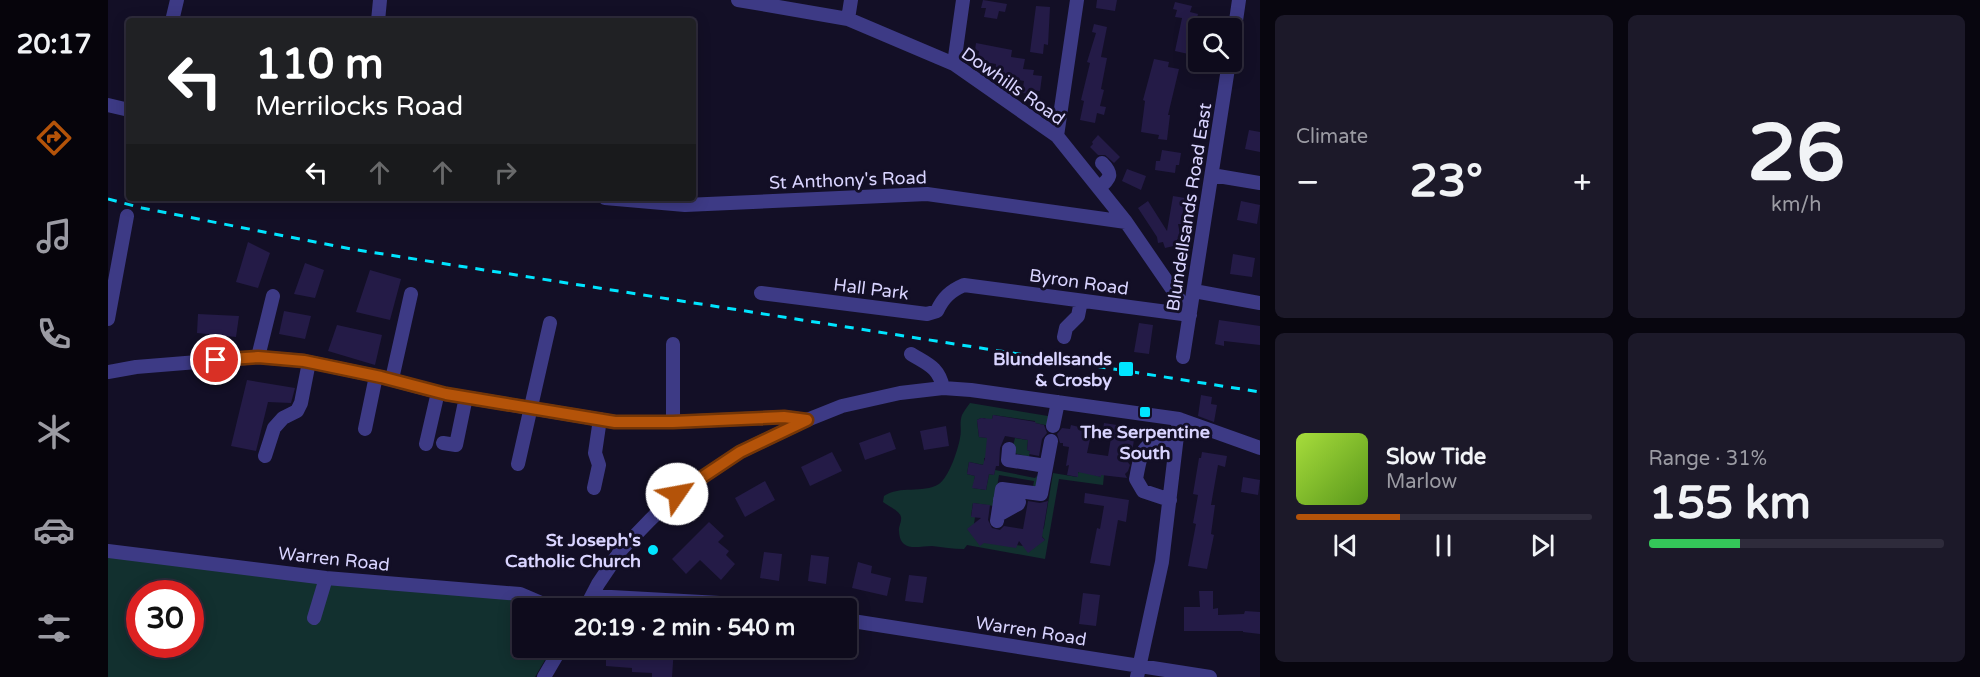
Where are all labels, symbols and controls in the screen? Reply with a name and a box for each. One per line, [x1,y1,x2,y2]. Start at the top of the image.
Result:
map controls [1188,18,1242,72]
button: search [1188,18,1242,72]
text: 20:17 [17,28,91,61]
text: 110 m [255,39,384,90]
icon: left [156,42,234,120]
street label: Dowhills Road [957,42,1069,130]
text: Merrilocks Road [255,90,463,123]
street label: Blundellsands Road East [1162,101,1216,313]
text: 26 [1747,107,1845,201]
icon: directions [33,117,75,159]
text: Climate [1296,125,1368,149]
text: 23° [1409,155,1483,209]
icon: left [300,156,333,189]
icon: ahead [363,156,396,189]
icon: ahead [426,156,459,189]
icon: right [489,156,522,189]
text: − [1296,163,1320,202]
text: + [1573,163,1591,202]
street label: St Anthony's Road [769,166,927,194]
text: km/h [1771,193,1821,217]
icon: music [33,215,75,257]
street label: Byron Road [1028,264,1130,300]
street label: Hall Park [832,273,910,305]
icon: phone [33,313,75,355]
pin [190,334,241,385]
icon: arrive [199,343,232,376]
place label: Blundellsands & Crosby [993,348,1112,391]
marker: Blundellsands & Crosby [1117,360,1135,378]
marker: The Serpentine South [1138,405,1152,419]
icon: climate [33,411,75,453]
place label: The Serpentine South [1079,421,1210,464]
text: Slow Tide [1386,444,1486,470]
text: Range · 31% [1649,447,1767,471]
position arrow [645,462,709,526]
text: Marlow [1386,470,1457,494]
text: 155 km [1649,477,1811,531]
icon: car [33,509,75,551]
place label: St Joseph's Catholic Church [505,529,641,572]
icon: previous [1329,529,1362,562]
icon: pause [1427,529,1460,562]
icon: next [1526,529,1559,562]
street label: Warren Road [277,542,391,576]
marker: St Joseph's Catholic Church [646,543,660,557]
speed limit sign: 30 [126,580,204,658]
icon: filters [33,607,75,649]
street label: Warren Road [974,611,1088,651]
text: 20:19 · 2 min · 540 m [574,615,795,641]

